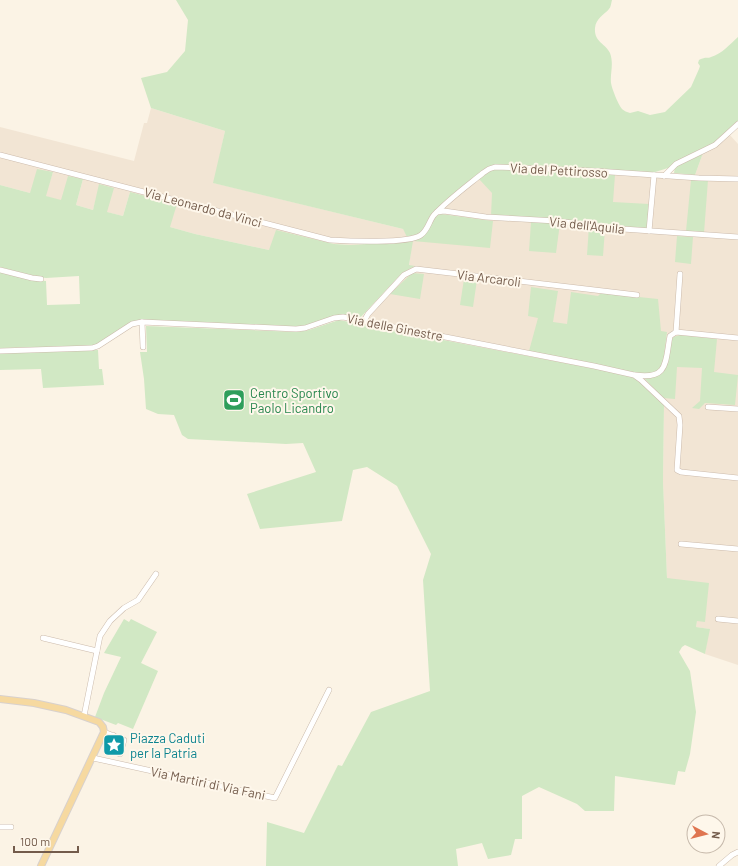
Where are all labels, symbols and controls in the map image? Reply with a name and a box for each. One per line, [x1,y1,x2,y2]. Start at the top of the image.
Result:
street label: Via del Pettirosso [510,159,608,181]
street label: Via Leonardo da Vinci [142,184,264,230]
street label: Via dell'Aquila [548,213,626,237]
street label: Via Arcaroli [456,266,522,290]
street label: Via delle Ginestre [346,310,444,344]
place label: Centro Sportivo Paolo Licandro [250,385,339,416]
sports icon: Centro Sportivo Paolo Licandro [221,387,247,413]
place label: Piazza Caduti per la Patria [130,730,205,761]
place icon: Piazza Caduti per la Patria [101,732,127,758]
street label: Via Martiri di Via Fani [149,763,267,803]
north arrow [686,814,726,854]
scale bar [14,828,78,854]
text: N [710,831,723,840]
text: 100 m [20,834,50,848]

